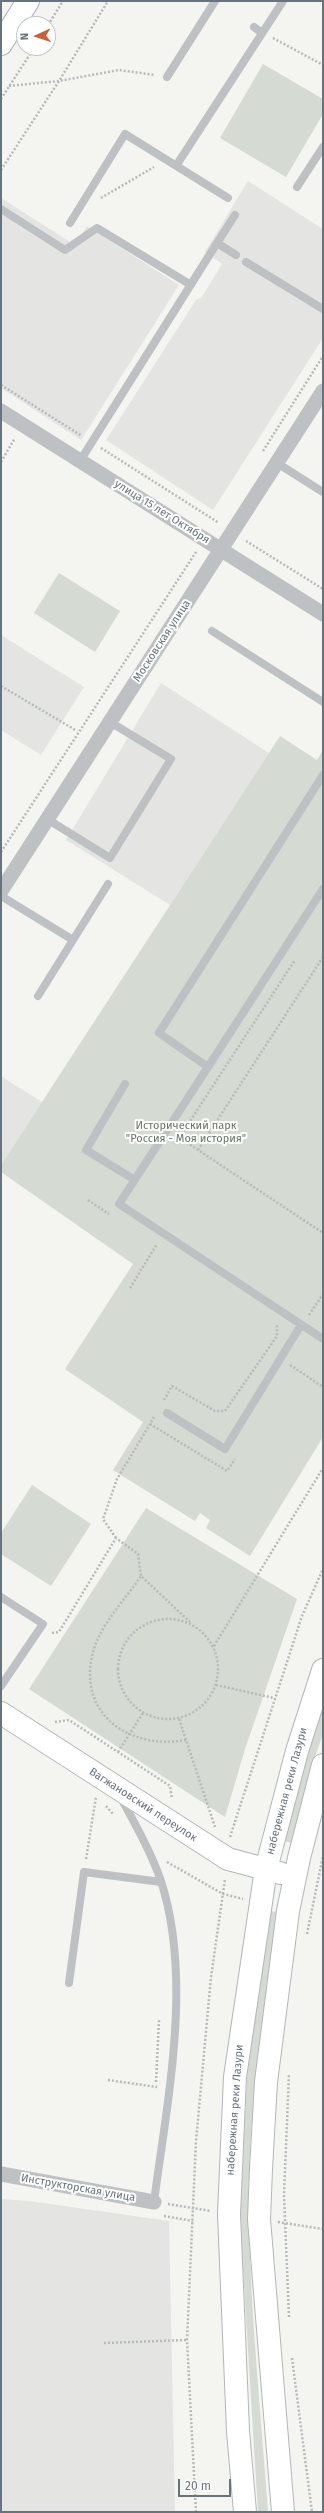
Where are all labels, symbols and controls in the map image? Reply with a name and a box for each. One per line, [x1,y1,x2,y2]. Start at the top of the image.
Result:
north arrow [16,16,56,56]
text: N [18,33,31,41]
street label: улица 15 лет Октября [112,477,212,547]
street label: Московская улица [131,598,193,684]
park label: Исторический парк "Россия - Моя история" [126,1119,246,1145]
street label: набережная реки Лазури [264,1726,310,1856]
street label: Вагжановский переулок [87,1765,199,1845]
street label: набережная реки Лазури [224,2044,246,2176]
street label: Инструкторская улица [20,2171,136,2205]
scale bar [180,2471,233,2497]
text: 20 m [185,2479,211,2493]

